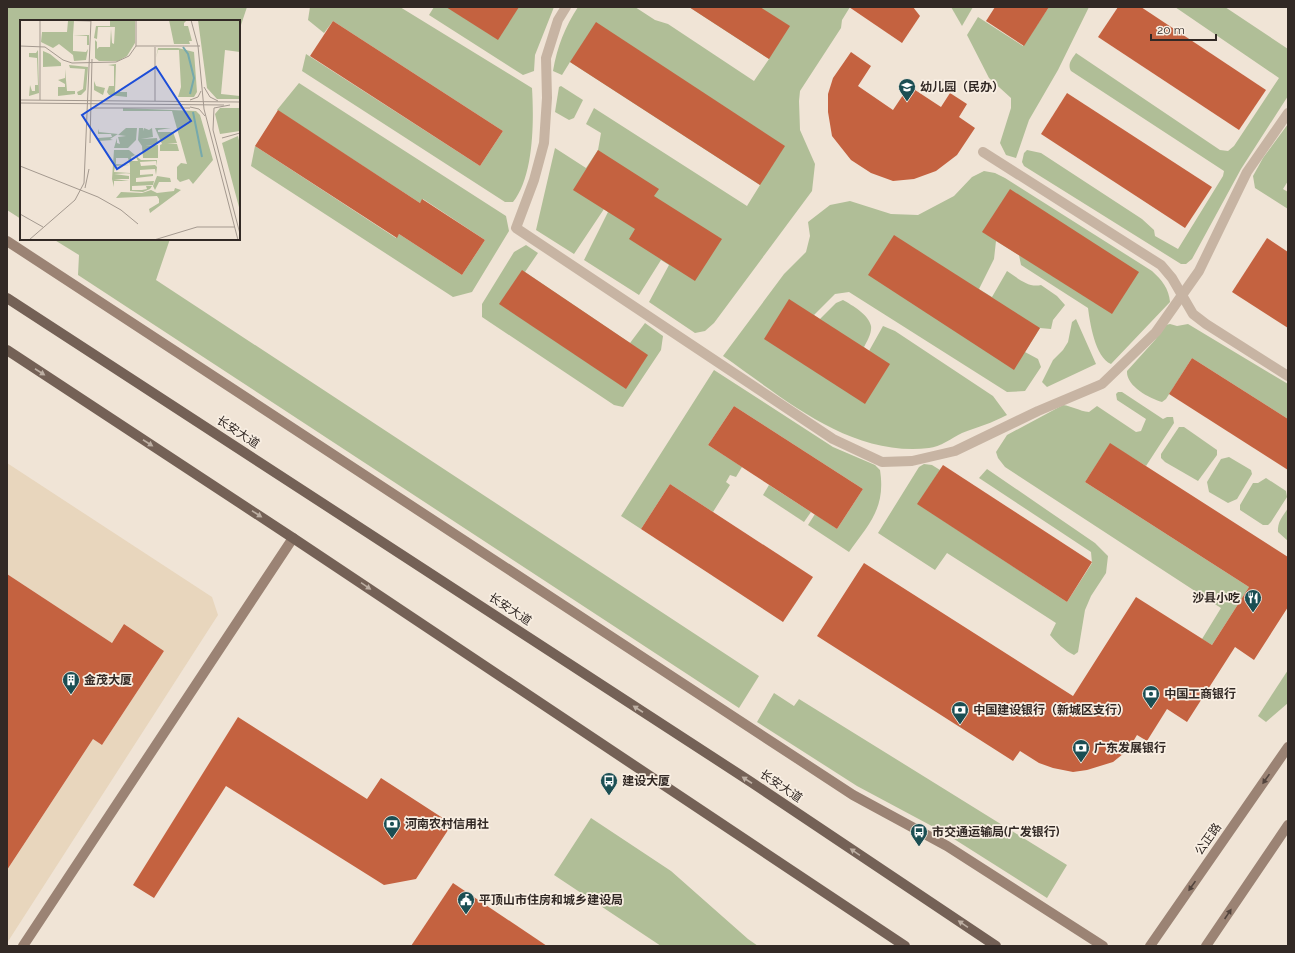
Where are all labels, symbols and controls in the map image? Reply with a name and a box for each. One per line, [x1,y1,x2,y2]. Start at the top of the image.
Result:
scale bar [1151,16,1216,42]
inset map [20,20,240,240]
text: 20 m [1157,23,1185,37]
school or university icon: 幼儿园（民办） [897,77,917,102]
place label: 幼儿园（民办） [920,80,1004,94]
one-way arrow [34,368,45,376]
street label: 长安大道 [214,413,262,451]
one-way arrow [143,439,154,447]
one-way arrow [252,510,262,518]
one-way arrow [360,582,371,590]
restaurant icon: 沙县小吃 [1243,588,1263,613]
street label: 长安大道 [486,590,534,628]
place label: 沙县小吃 [1192,591,1240,605]
building icon: 金茂大厦 [61,670,81,695]
place label: 金茂大厦 [84,673,132,687]
bank icon: 中国工商银行 [1141,684,1161,709]
place label: 中国工商银行 [1164,687,1236,701]
bank icon: 中国建设银行（新城区支行） [950,700,970,725]
place label: 中国建设银行（新城区支行） [973,703,1129,717]
one-way arrow [632,705,644,712]
bank icon: 广东发展银行 [1071,738,1091,763]
place label: 广东发展银行 [1094,741,1166,755]
street label: 长安大道 [757,767,805,805]
bus stop icon: 建设大厦 [599,771,619,796]
place label: 建设大厦 [622,774,670,788]
one-way arrow [1262,774,1270,785]
one-way arrow [741,776,753,783]
bank icon: 河南农村信用社 [382,814,402,839]
place label: 河南农村信用社 [405,817,489,831]
street label: 公正路 [1192,820,1224,858]
bus stop icon: 市交通运输局(广发银行) [909,822,929,847]
place label: 市交通运输局(广发银行) [932,825,1060,839]
one-way arrow [850,848,860,856]
one-way arrow [1188,881,1196,892]
public building icon: 平顶山市住房和城乡建设局 [456,890,476,915]
place label: 平顶山市住房和城乡建设局 [479,893,623,907]
one-way arrow [1224,908,1232,919]
one-way arrow [958,920,968,928]

